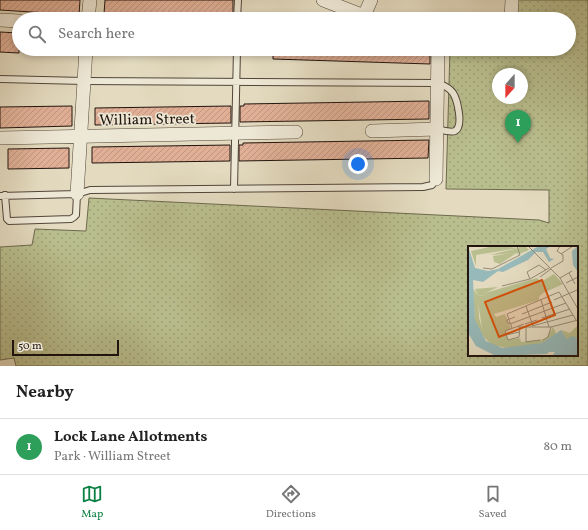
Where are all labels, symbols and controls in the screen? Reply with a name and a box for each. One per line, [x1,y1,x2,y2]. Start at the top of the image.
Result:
search box [12,12,576,56]
icon: search [26,23,48,45]
text: Search here [58,24,135,45]
north arrow [492,68,528,104]
street label: William Street [99,109,195,132]
pin: 1 [505,110,531,143]
your location [348,154,368,174]
inset map [468,246,578,356]
scale bar [12,338,119,357]
text: 50 m [18,339,42,354]
text: Nearby [16,381,74,404]
text: Lock Lane Allotments [54,427,207,448]
text: 1 [26,438,32,456]
text: 80 m [543,438,572,456]
text: Park · William Street [54,448,171,466]
tab: Map [81,483,103,522]
tab: Directions [266,483,316,522]
tab: Saved [478,483,507,522]

